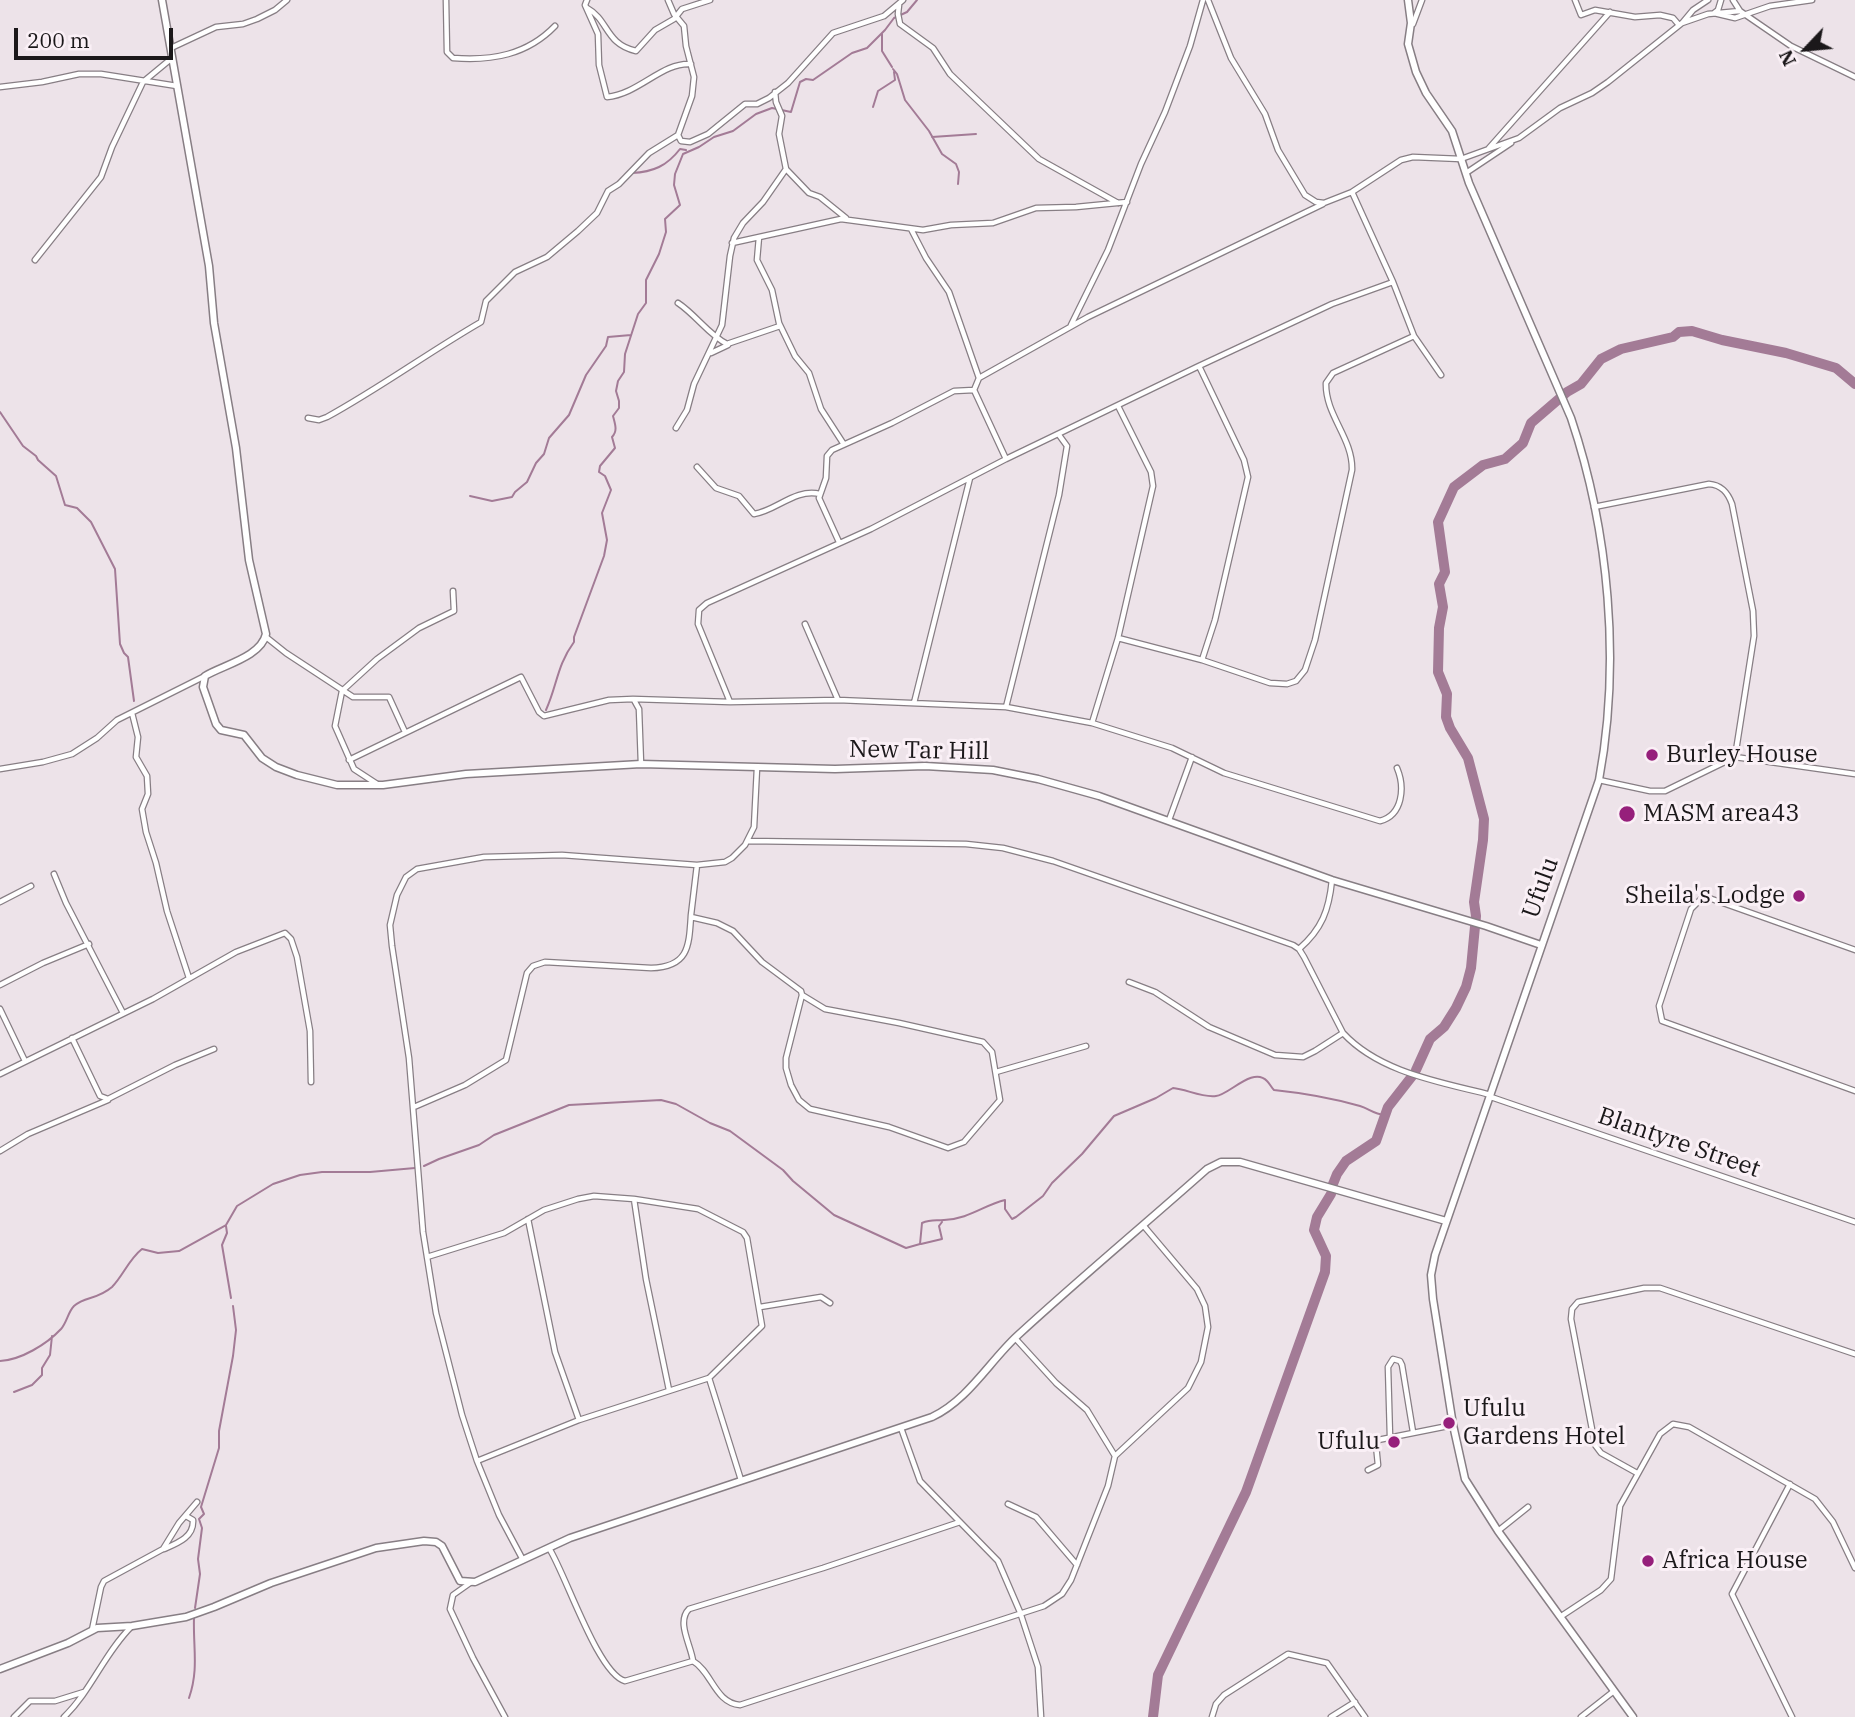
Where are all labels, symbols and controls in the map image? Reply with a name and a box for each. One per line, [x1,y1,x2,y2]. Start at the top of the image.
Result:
scale bar [18,14,177,58]
north arrow [1771,14,1841,84]
text: 200 m [27,26,90,54]
text: N [1773,46,1801,70]
street label: New Tar Hill [849,735,989,767]
place label: Burley House [1666,741,1818,769]
marker: Burley House [1644,747,1660,763]
place label: MASM area43 [1643,800,1800,828]
marker: MASM area43 [1617,804,1637,824]
street label: Ufulu [1517,854,1565,922]
place label: Sheila's Lodge [1625,882,1785,910]
marker: Sheila's Lodge [1791,888,1807,904]
street label: Blantyre Street [1594,1102,1764,1184]
place label: Ufulu Gardens Hotel [1463,1395,1625,1451]
marker: Ufulu Gardens Hotel [1441,1415,1457,1431]
place label: Ufulu [1317,1428,1380,1456]
marker: Ufulu [1386,1434,1402,1450]
place label: Africa House [1662,1547,1808,1575]
marker: Africa House [1640,1553,1656,1569]

